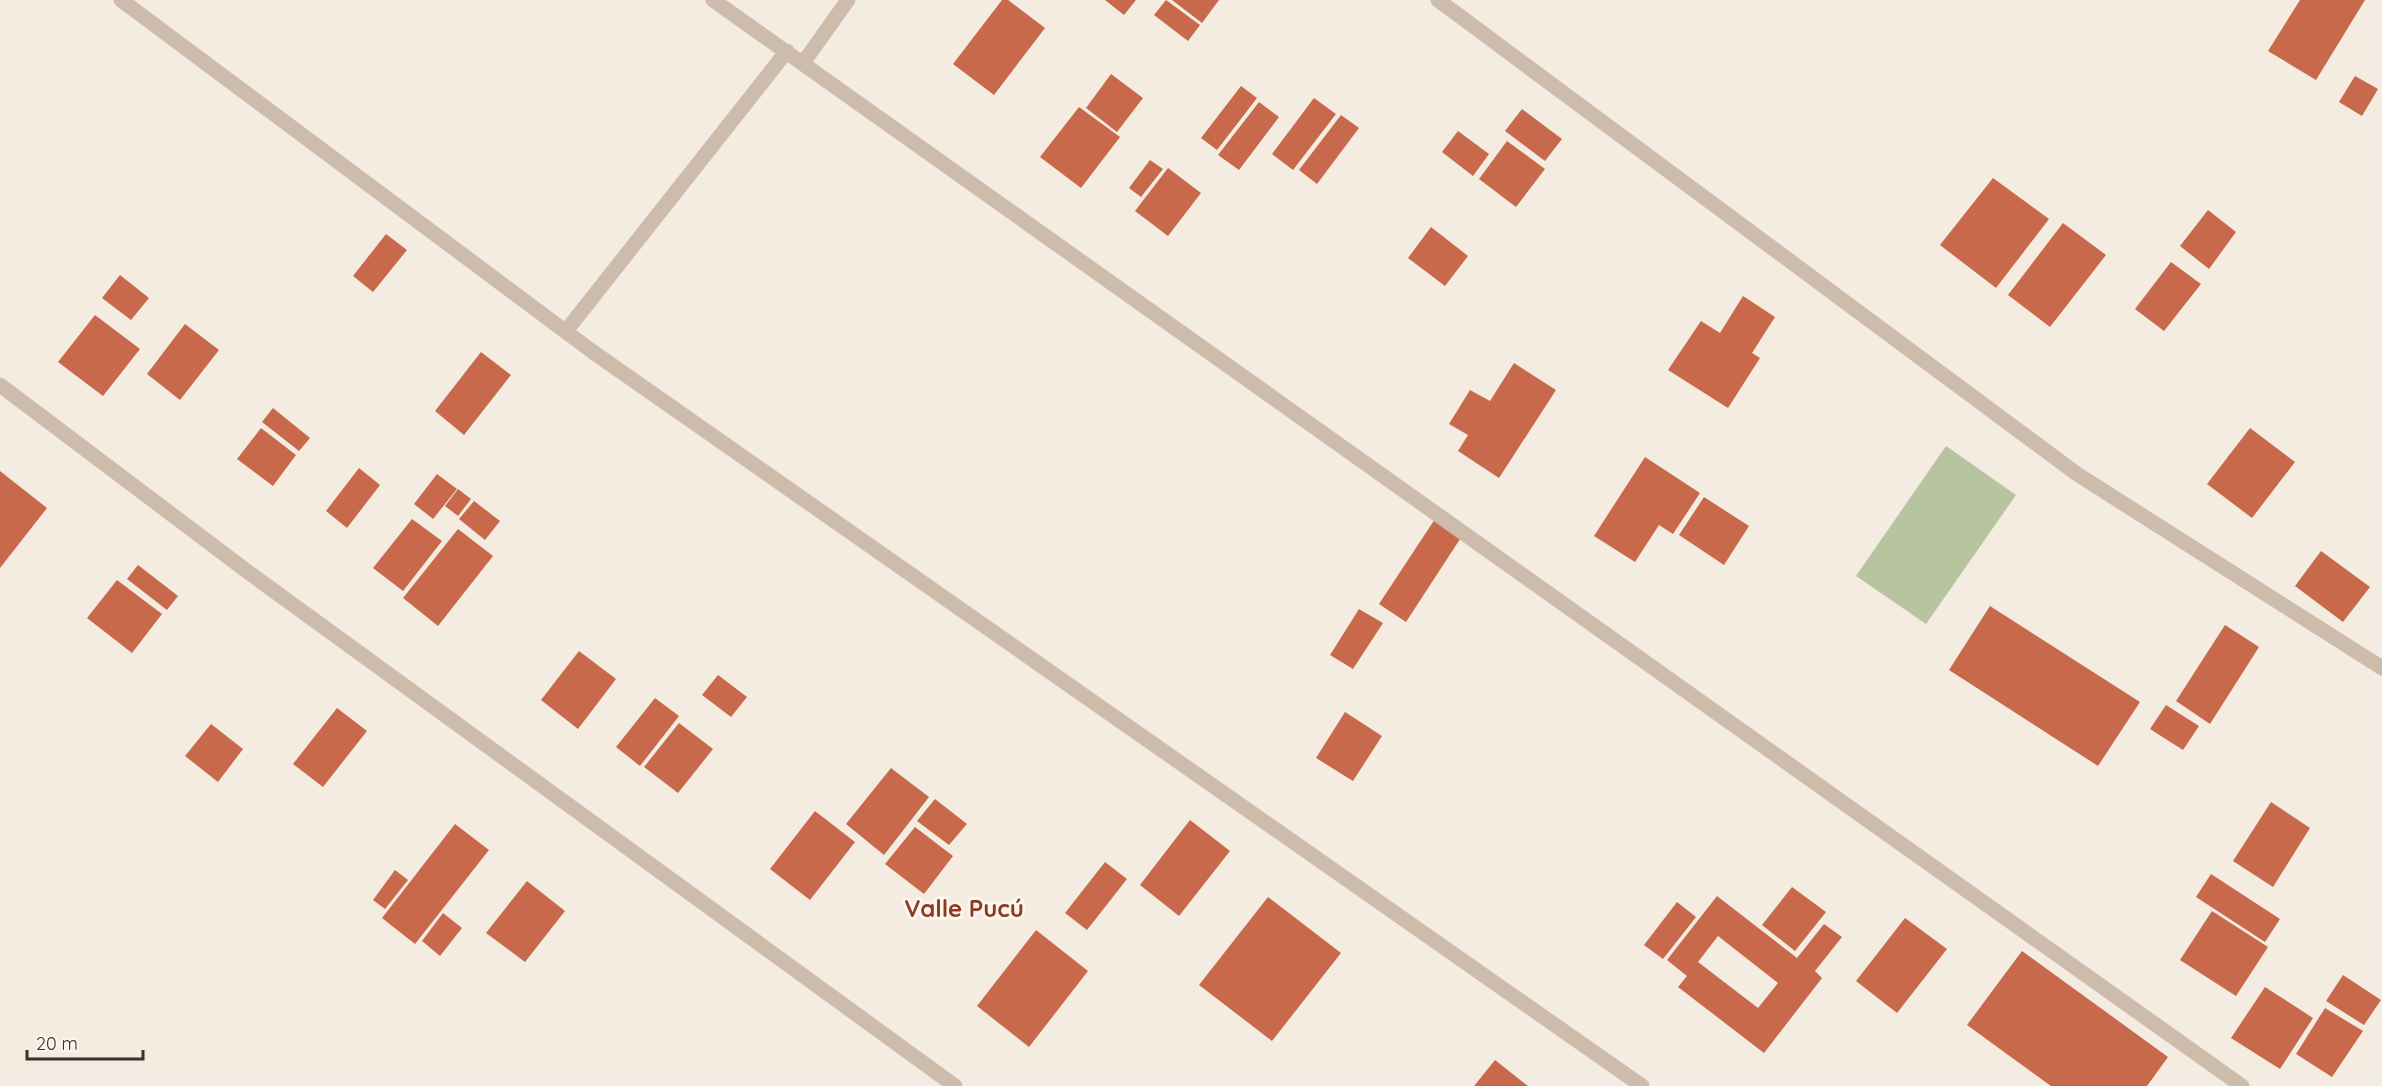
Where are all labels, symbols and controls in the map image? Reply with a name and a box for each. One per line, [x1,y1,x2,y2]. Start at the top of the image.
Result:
district label: Valle Pucú [904,893,1024,923]
scale bar [27,1023,142,1061]
text: 20 m [36,1032,78,1055]

